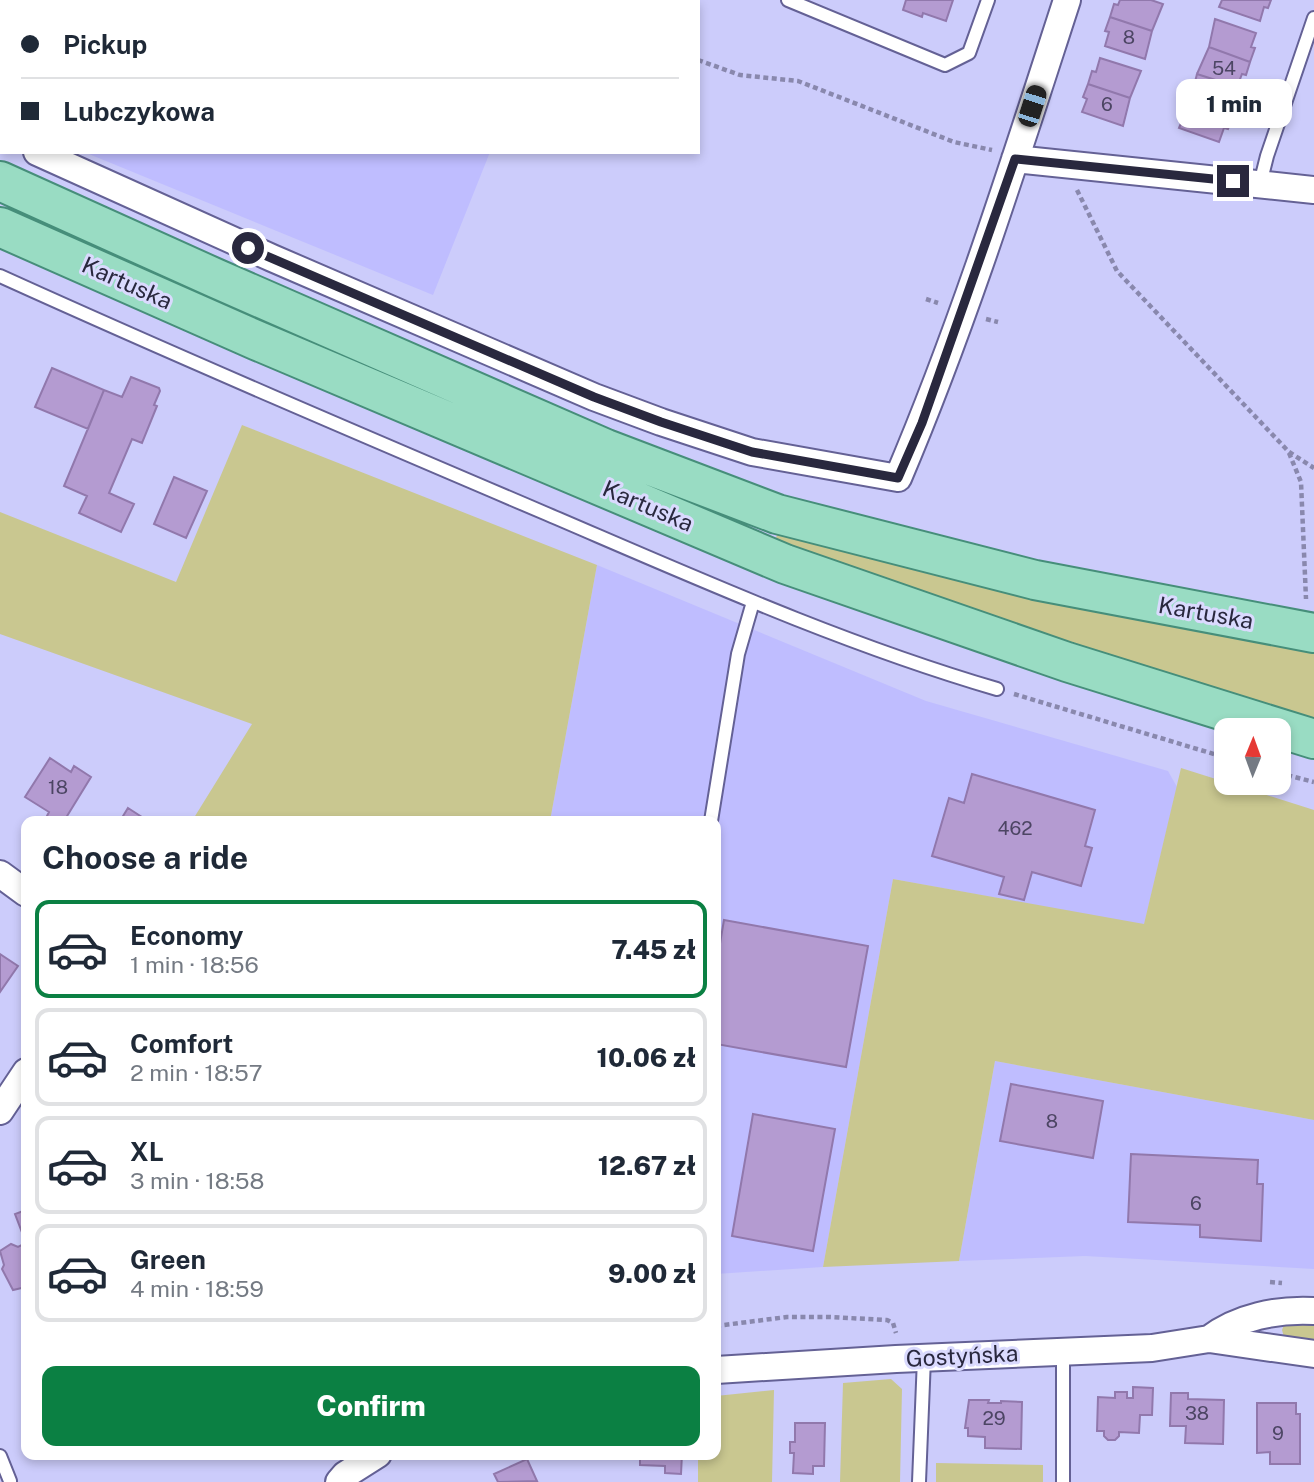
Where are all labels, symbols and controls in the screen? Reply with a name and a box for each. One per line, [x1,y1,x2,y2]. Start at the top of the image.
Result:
house number: 8 [1123,26,1135,48]
text: Pickup [63,29,147,60]
house number: 54 [1212,57,1236,79]
callout: 1 min [1175,80,1291,128]
car [1016,83,1049,129]
text: 1 min [1206,90,1262,117]
house number: 6 [1101,93,1113,115]
text: Lubczykowa [63,96,215,127]
route end [1217,165,1249,197]
route start [232,232,264,264]
street label: Kartuska [78,251,177,314]
street label: Kartuska [599,474,698,537]
street label: Kartuska [1156,591,1256,634]
north arrow [1214,718,1292,794]
map controls [1214,718,1291,795]
house number: 18 [48,776,68,798]
house number: 462 [997,817,1033,839]
text: Choose a ride [42,839,248,876]
icon: car [46,918,109,981]
text: Economy [130,920,243,951]
text: 7.45 zł [611,934,696,965]
text: 1 min · 18:56 [130,951,259,978]
icon: car [46,1026,109,1089]
text: Comfort [130,1028,233,1059]
text: 10.06 zł [597,1042,696,1073]
text: 2 min · 18:57 [130,1059,263,1086]
house number: 8 [1046,1110,1058,1132]
icon: car [46,1134,109,1197]
text: XL [130,1136,164,1167]
text: 12.67 zł [598,1150,696,1181]
text: 3 min · 18:58 [130,1167,264,1194]
house number: 6 [1190,1192,1202,1214]
icon: car [46,1242,109,1305]
text: Green [130,1244,206,1275]
text: 9.00 zł [608,1258,696,1289]
text: 4 min · 18:59 [130,1275,264,1302]
street label: Gostyńska [905,1339,1019,1372]
button: Confirm [42,1366,700,1446]
house number: 38 [1185,1402,1209,1424]
house number: 29 [982,1407,1006,1429]
house number: 9 [1272,1422,1284,1444]

